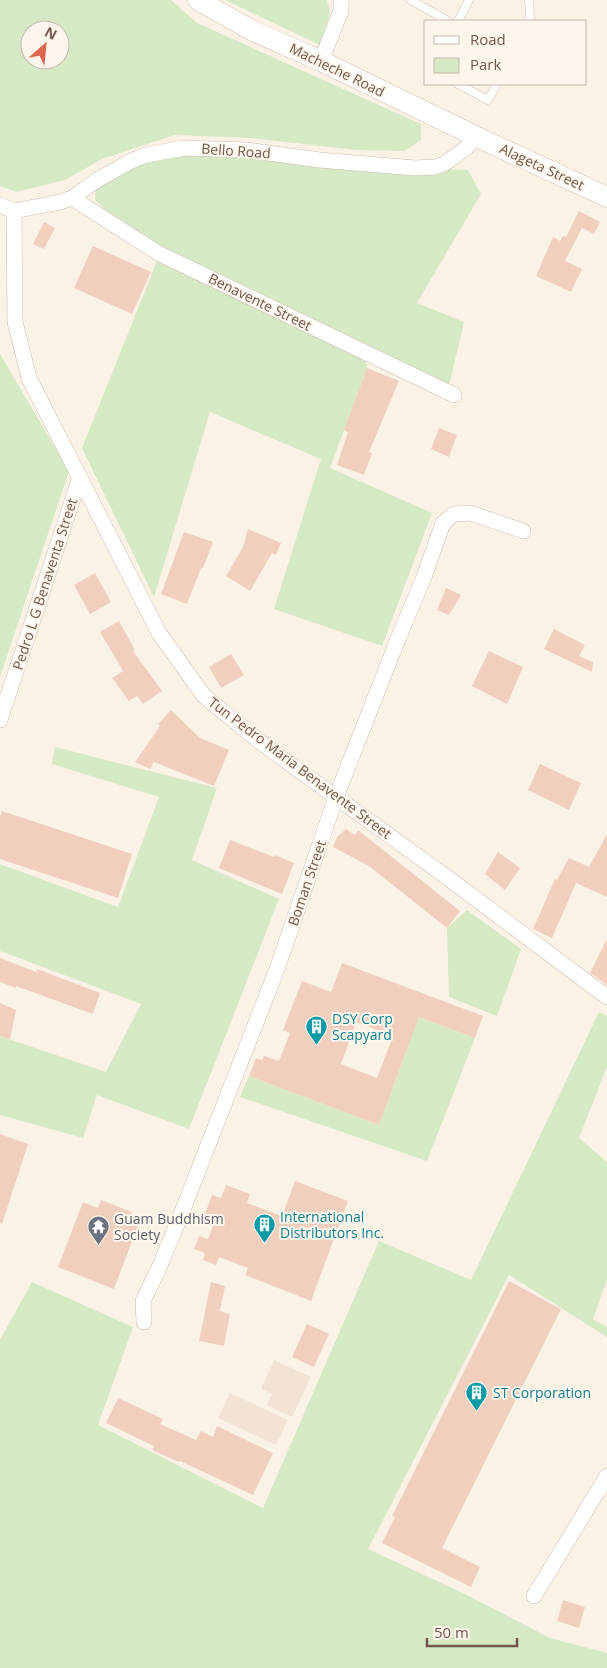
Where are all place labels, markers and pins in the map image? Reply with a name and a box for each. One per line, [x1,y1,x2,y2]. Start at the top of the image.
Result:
place label: DSY Corp Scapyard [332,1009,393,1044]
building icon: DSY Corp Scapyard [304,1015,328,1046]
place label: International Distributors Inc. [280,1207,384,1242]
place label: Guam Buddhism Society [114,1209,224,1244]
building icon: International Distributors Inc. [252,1213,276,1244]
temple icon: Guam Buddhism Society [86,1215,110,1246]
building icon: ST Corporation [465,1381,489,1412]
place label: ST Corporation [493,1383,591,1402]

